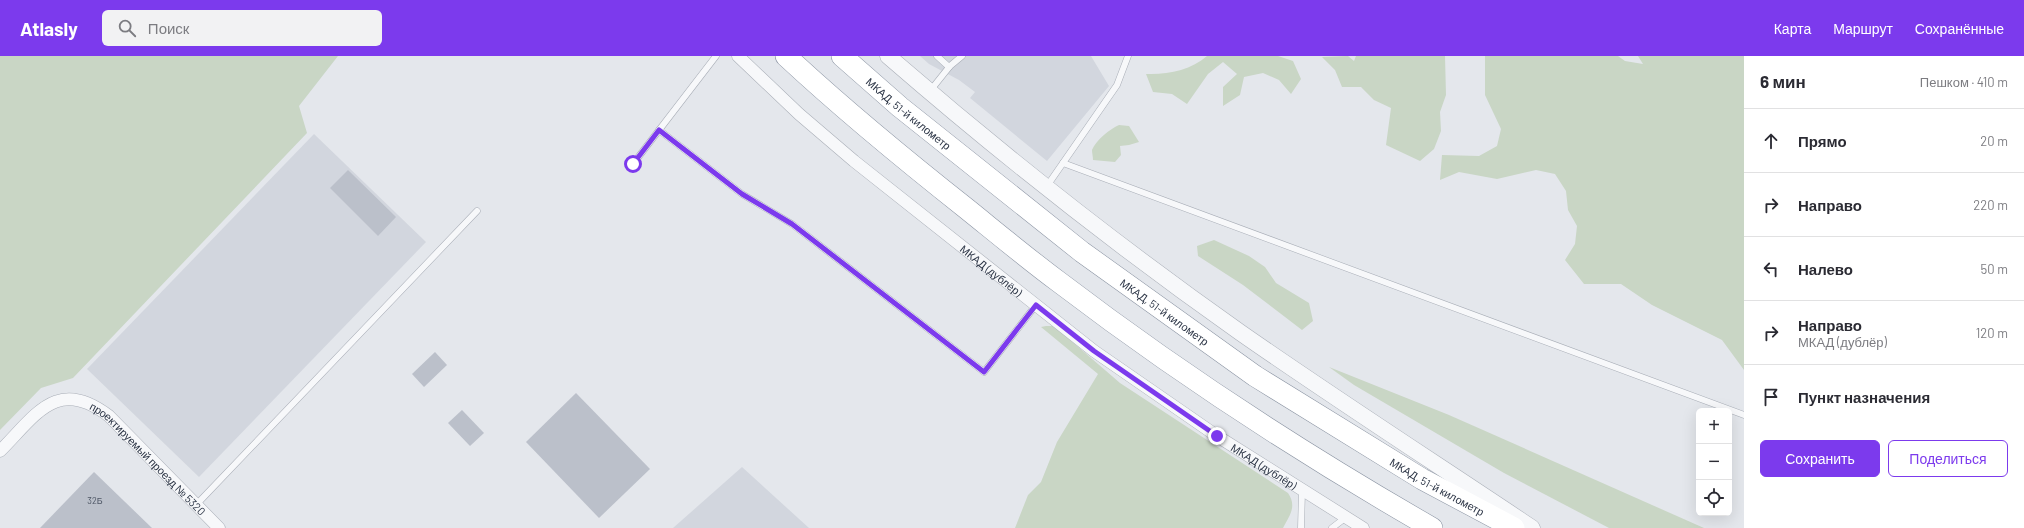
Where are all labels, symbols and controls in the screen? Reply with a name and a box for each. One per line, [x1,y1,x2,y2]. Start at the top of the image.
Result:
search box [102,10,382,46]
text: Atlasly [20,17,78,40]
icon: search [116,17,138,39]
text: Поиск [148,19,189,37]
text: Карта [1774,20,1811,37]
text: Маршрут [1833,20,1893,37]
text: Сохранённые [1915,20,2004,37]
text: 6 мин [1760,71,1806,91]
street label: МКАД, 51-й километр [864,74,954,152]
text: Пешком · 410 m [1920,74,2008,90]
icon: ahead [1760,130,1782,152]
text: Прямо [1798,132,1847,150]
text: 20 m [1980,133,2008,149]
route start [624,155,642,173]
icon: right [1760,194,1782,216]
text: Направо [1798,196,1862,214]
text: 220 m [1973,197,2008,213]
street label: МКАД (дублёр) [958,241,1025,298]
icon: left [1760,258,1782,280]
text: Налево [1798,260,1853,278]
text: 50 m [1981,261,2008,277]
street label: МКАД, 51-й километр [1118,275,1212,348]
text: Направо [1798,316,1862,334]
icon: right [1760,322,1782,344]
text: 120 m [1976,325,2008,341]
text: МКАД (дублёр) [1798,334,1887,350]
icon: arrive [1760,386,1782,408]
text: Пункт назначения [1798,388,1930,406]
street label: проектируемый проезд № 5320 [88,399,209,517]
map controls [1696,408,1732,516]
button: + [1696,408,1732,444]
route end [1208,427,1226,445]
street label: МКАД (дублёр) [1229,440,1300,491]
button: Сохранить [1760,440,1880,477]
button: Поделиться [1888,440,2008,477]
button: − [1696,444,1732,480]
street label: МКАД, 51-й километр [1388,455,1487,518]
button: locate [1696,480,1732,516]
house number: 32Б [87,495,103,506]

